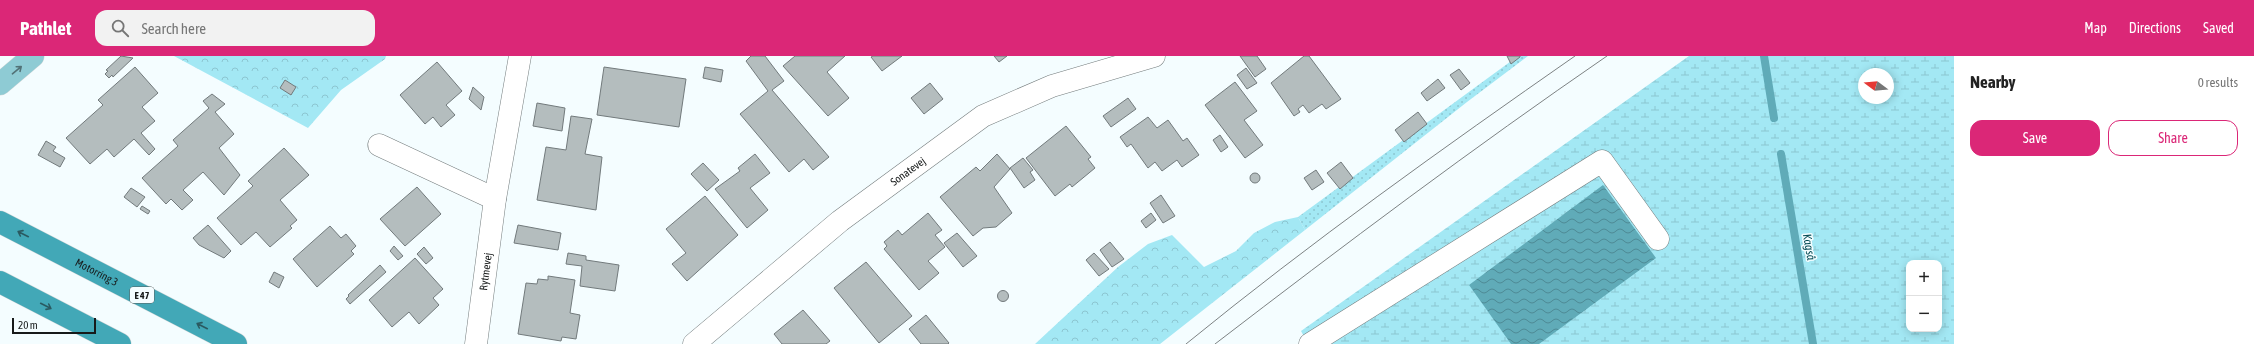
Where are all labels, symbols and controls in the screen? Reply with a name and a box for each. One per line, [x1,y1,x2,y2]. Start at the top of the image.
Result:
search box [95,10,375,46]
text: Pathlet [20,17,71,39]
icon: search [109,17,131,39]
text: Search here [141,20,206,37]
text: Map [2084,20,2107,36]
text: Directions [2129,20,2181,36]
text: Saved [2203,20,2234,36]
one-way arrow [11,65,22,74]
north arrow [1858,68,1894,104]
text: Nearby [1970,72,2016,92]
text: 0 results [2198,75,2238,90]
button: Save [1970,120,2100,156]
button: Share [2108,120,2238,156]
street label: Sonatevej [888,154,928,188]
one-way arrow [18,230,30,237]
water label: Kagså [1800,233,1818,262]
street label: Rytmevej [477,252,494,291]
street label: Motorring 3 [73,256,120,288]
map controls [1906,260,1942,332]
button: + [1906,260,1942,296]
road number: E 47 [130,287,154,303]
button: − [1906,296,1942,332]
one-way arrow [40,303,52,310]
scale bar [12,316,96,335]
text: 20 m [18,319,38,331]
one-way arrow [196,322,208,329]

